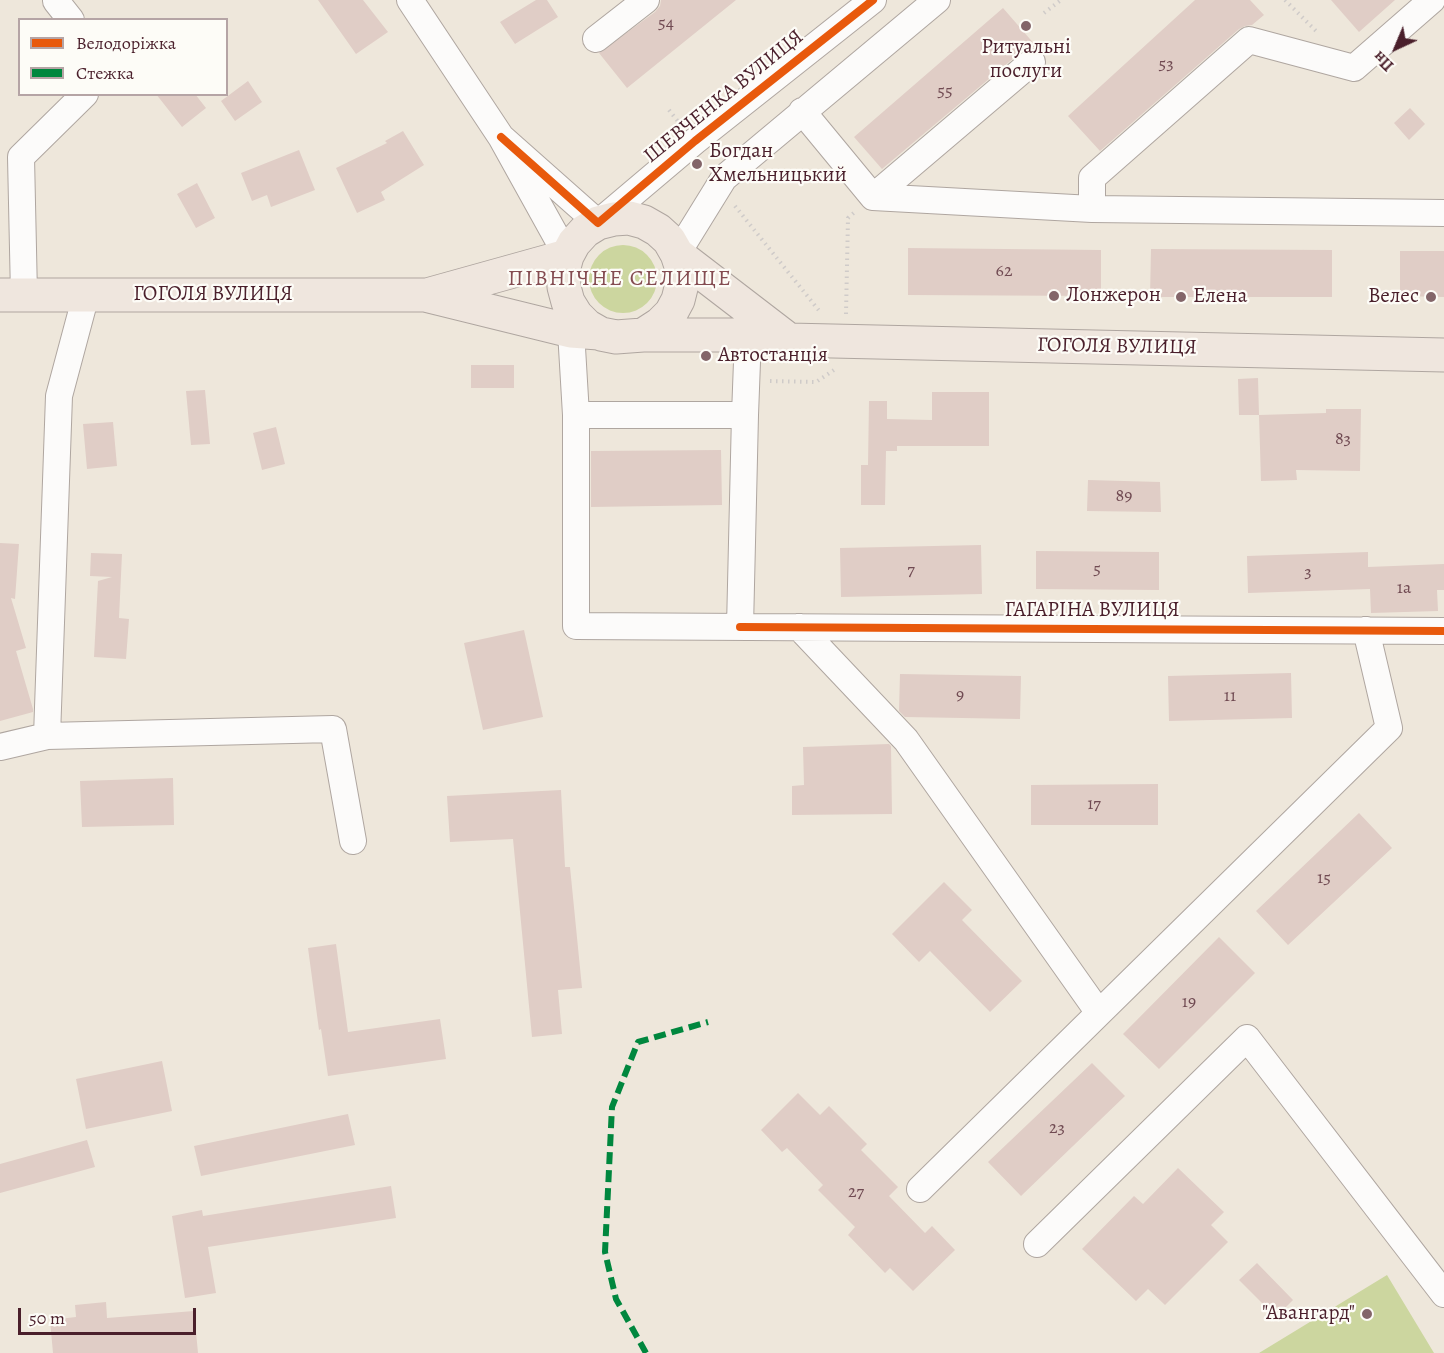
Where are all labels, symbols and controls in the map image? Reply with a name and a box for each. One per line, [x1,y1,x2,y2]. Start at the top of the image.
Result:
house number: 54 [658,13,674,35]
legend [18,18,228,96]
north arrow [1366,18,1426,78]
marker: Ритуальні послуги [1019,19,1033,33]
street label: ШЕВЧЕНКА ВУЛИЦЯ [639,25,809,169]
text: Велодоріжка [76,31,176,55]
place label: Ритуальні послуги [981,35,1071,85]
text: Пн [1368,46,1399,76]
house number: 53 [1158,54,1174,76]
text: Стежка [76,61,134,85]
house number: 55 [937,81,953,103]
place label: Богдан Хмельницький [709,139,847,189]
marker: Богдан Хмельницький [690,157,704,171]
house number: 62 [996,261,1012,283]
district label: ПІВНІЧНЕ СЕЛИЩЕ [508,267,732,293]
street label: ГОГОЛЯ ВУЛИЦЯ [133,282,293,308]
place label: Лонжерон [1066,283,1161,309]
place label: Елена [1193,284,1247,310]
place label: Велес [1368,284,1419,310]
marker: Лонжерон [1047,289,1061,303]
marker: Елена [1174,290,1188,304]
marker: Велес [1424,290,1438,304]
street label: ГОГОЛЯ ВУЛИЦЯ [1037,333,1197,361]
place label: Автостанція [718,343,828,369]
marker: Автостанція [699,349,713,363]
house number: 83 [1335,429,1351,451]
house number: 89 [1116,486,1132,508]
house number: 5 [1093,559,1101,581]
house number: 7 [907,560,915,582]
house number: 3 [1304,562,1312,584]
house number: 1а [1397,578,1411,600]
street label: ГАГАРІНА ВУЛИЦЯ [1004,598,1180,624]
house number: 9 [956,685,964,707]
house number: 11 [1224,686,1236,708]
house number: 17 [1087,794,1101,816]
house number: 15 [1317,868,1331,890]
house number: 19 [1182,992,1196,1014]
house number: 23 [1049,1118,1065,1140]
house number: 27 [848,1182,864,1204]
scale bar [21,1296,200,1334]
place label: "Авангард" [1262,1301,1355,1327]
text: 50 m [29,1306,65,1330]
marker: "Авангард" [1360,1307,1374,1321]

